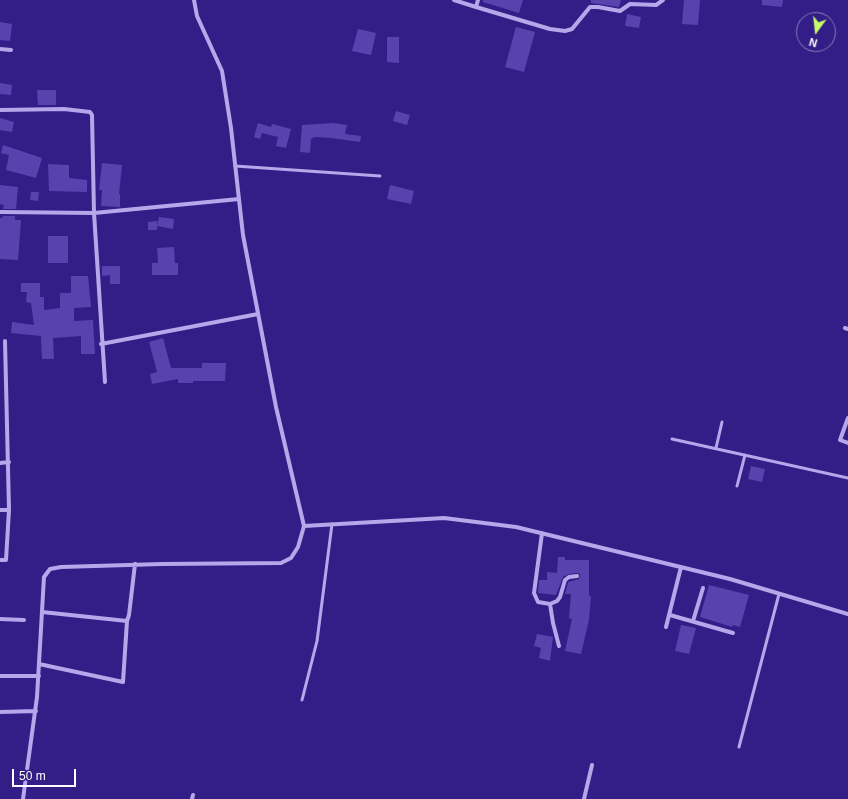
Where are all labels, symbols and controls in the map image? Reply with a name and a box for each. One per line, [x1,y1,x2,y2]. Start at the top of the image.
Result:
north arrow [796,12,836,52]
text: N [808,36,819,49]
scale bar [14,761,78,787]
text: 50 m [19,769,46,783]

